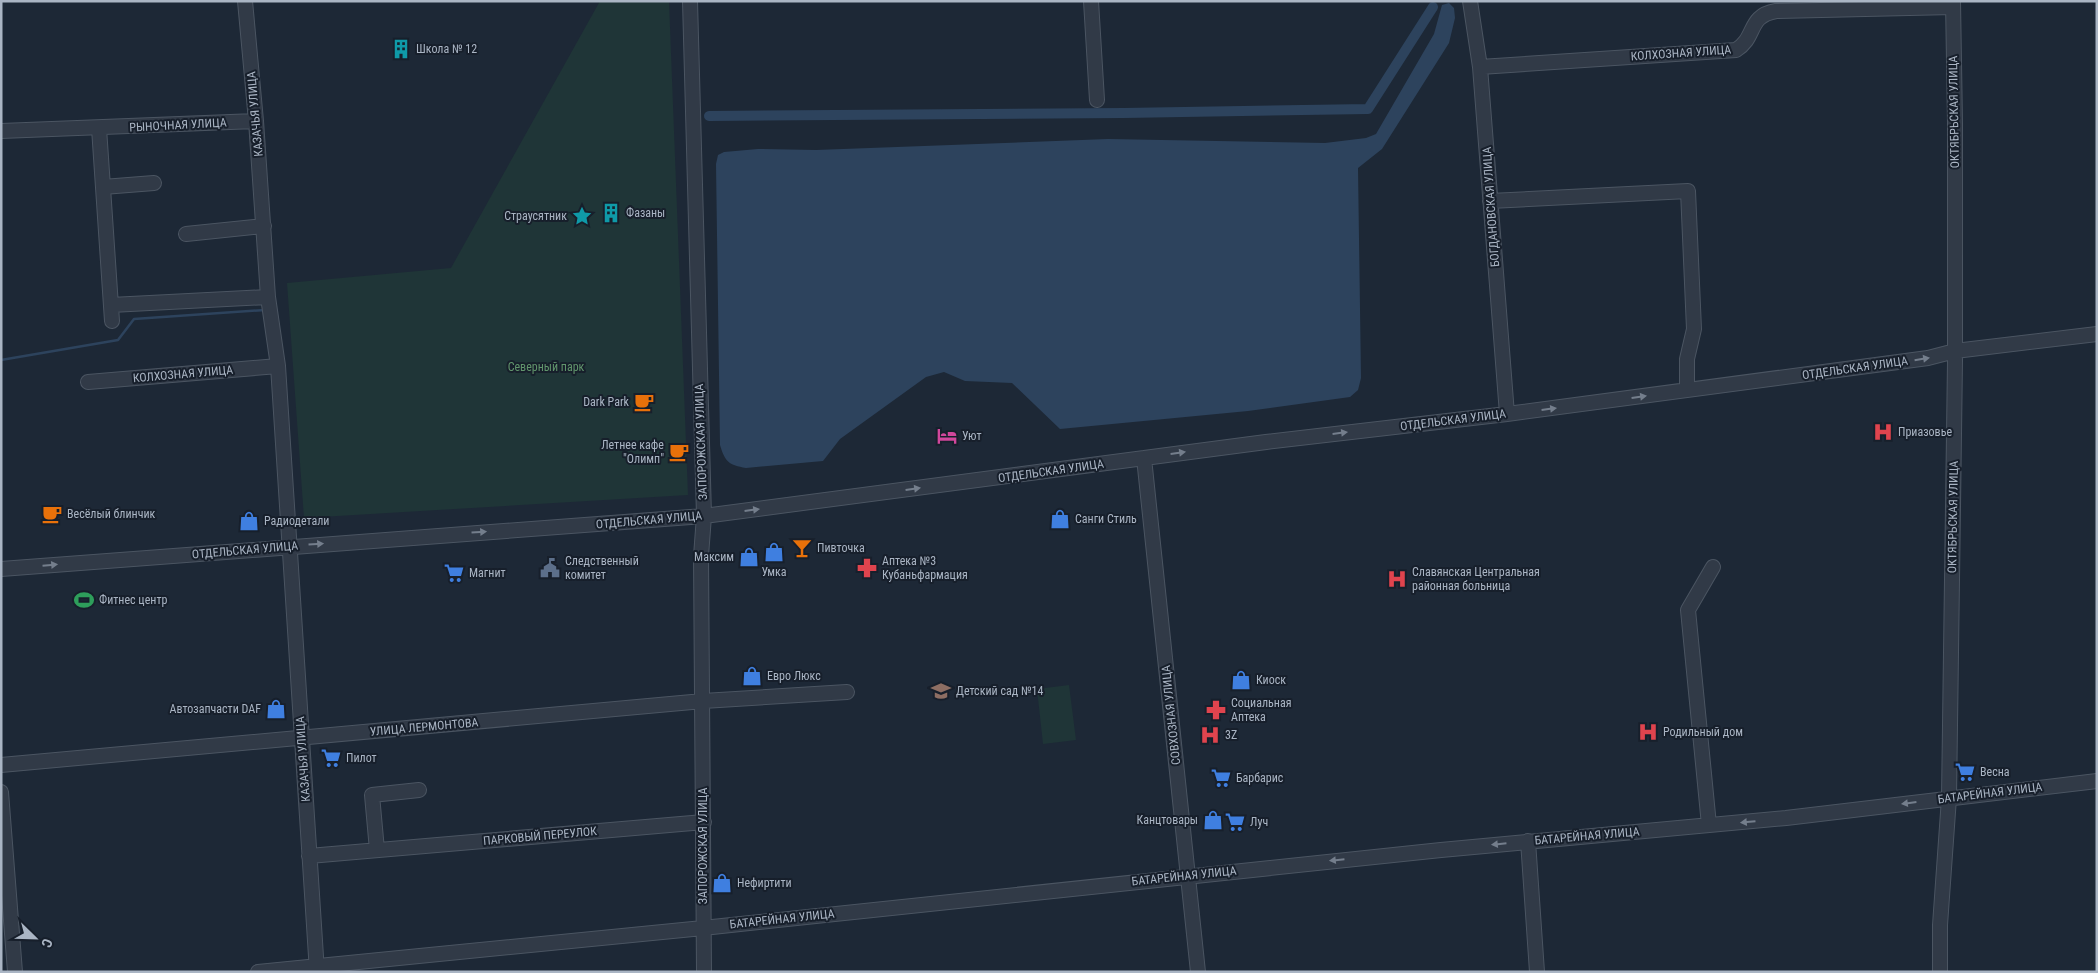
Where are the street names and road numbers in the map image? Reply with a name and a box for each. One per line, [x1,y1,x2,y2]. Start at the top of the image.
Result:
street label: КОЛХОЗНАЯ УЛИЦА [1630,42,1732,63]
street label: ОКТЯБРЬСКАЯ УЛИЦА [1946,56,1962,168]
street label: КАЗАЧЬЯ УЛИЦА [244,71,266,157]
street label: РЫНОЧНАЯ УЛИЦА [129,115,227,135]
street label: БОГДАНОВСКАЯ УЛИЦА [1480,146,1502,268]
street label: ОТДЕЛЬСКАЯ УЛИЦА [1801,354,1909,382]
street label: КОЛХОЗНАЯ УЛИЦА [132,363,234,385]
street label: ЗАПОРОЖСКАЯ УЛИЦА [692,383,710,501]
street label: ОТДЕЛЬСКАЯ УЛИЦА [1399,407,1507,433]
street label: ОТДЕЛЬСКАЯ УЛИЦА [997,457,1105,485]
street label: ОКТЯБРЬСКАЯ УЛИЦА [1945,461,1961,573]
street label: ОТДЕЛЬСКАЯ УЛИЦА [595,508,703,532]
street label: ОТДЕЛЬСКАЯ УЛИЦА [191,538,299,562]
street label: СОВХОЗНАЯ УЛИЦА [1159,664,1183,766]
street label: УЛИЦА ЛЕРМОНТОВА [369,715,479,739]
street label: КАЗАЧЬЯ УЛИЦА [293,716,313,802]
street label: БАТАРЕЙНАЯ УЛИЦА [1937,779,2043,806]
street label: ЗАПОРОЖСКАЯ УЛИЦА [696,788,710,904]
street label: ПАРКОВЫЙ ПЕРЕУЛОК [482,823,598,848]
street label: БАТАРЕЙНАЯ УЛИЦА [1534,823,1640,848]
street label: БАТАРЕЙНАЯ УЛИЦА [1131,863,1237,888]
street label: БАТАРЕЙНАЯ УЛИЦА [729,906,835,931]

